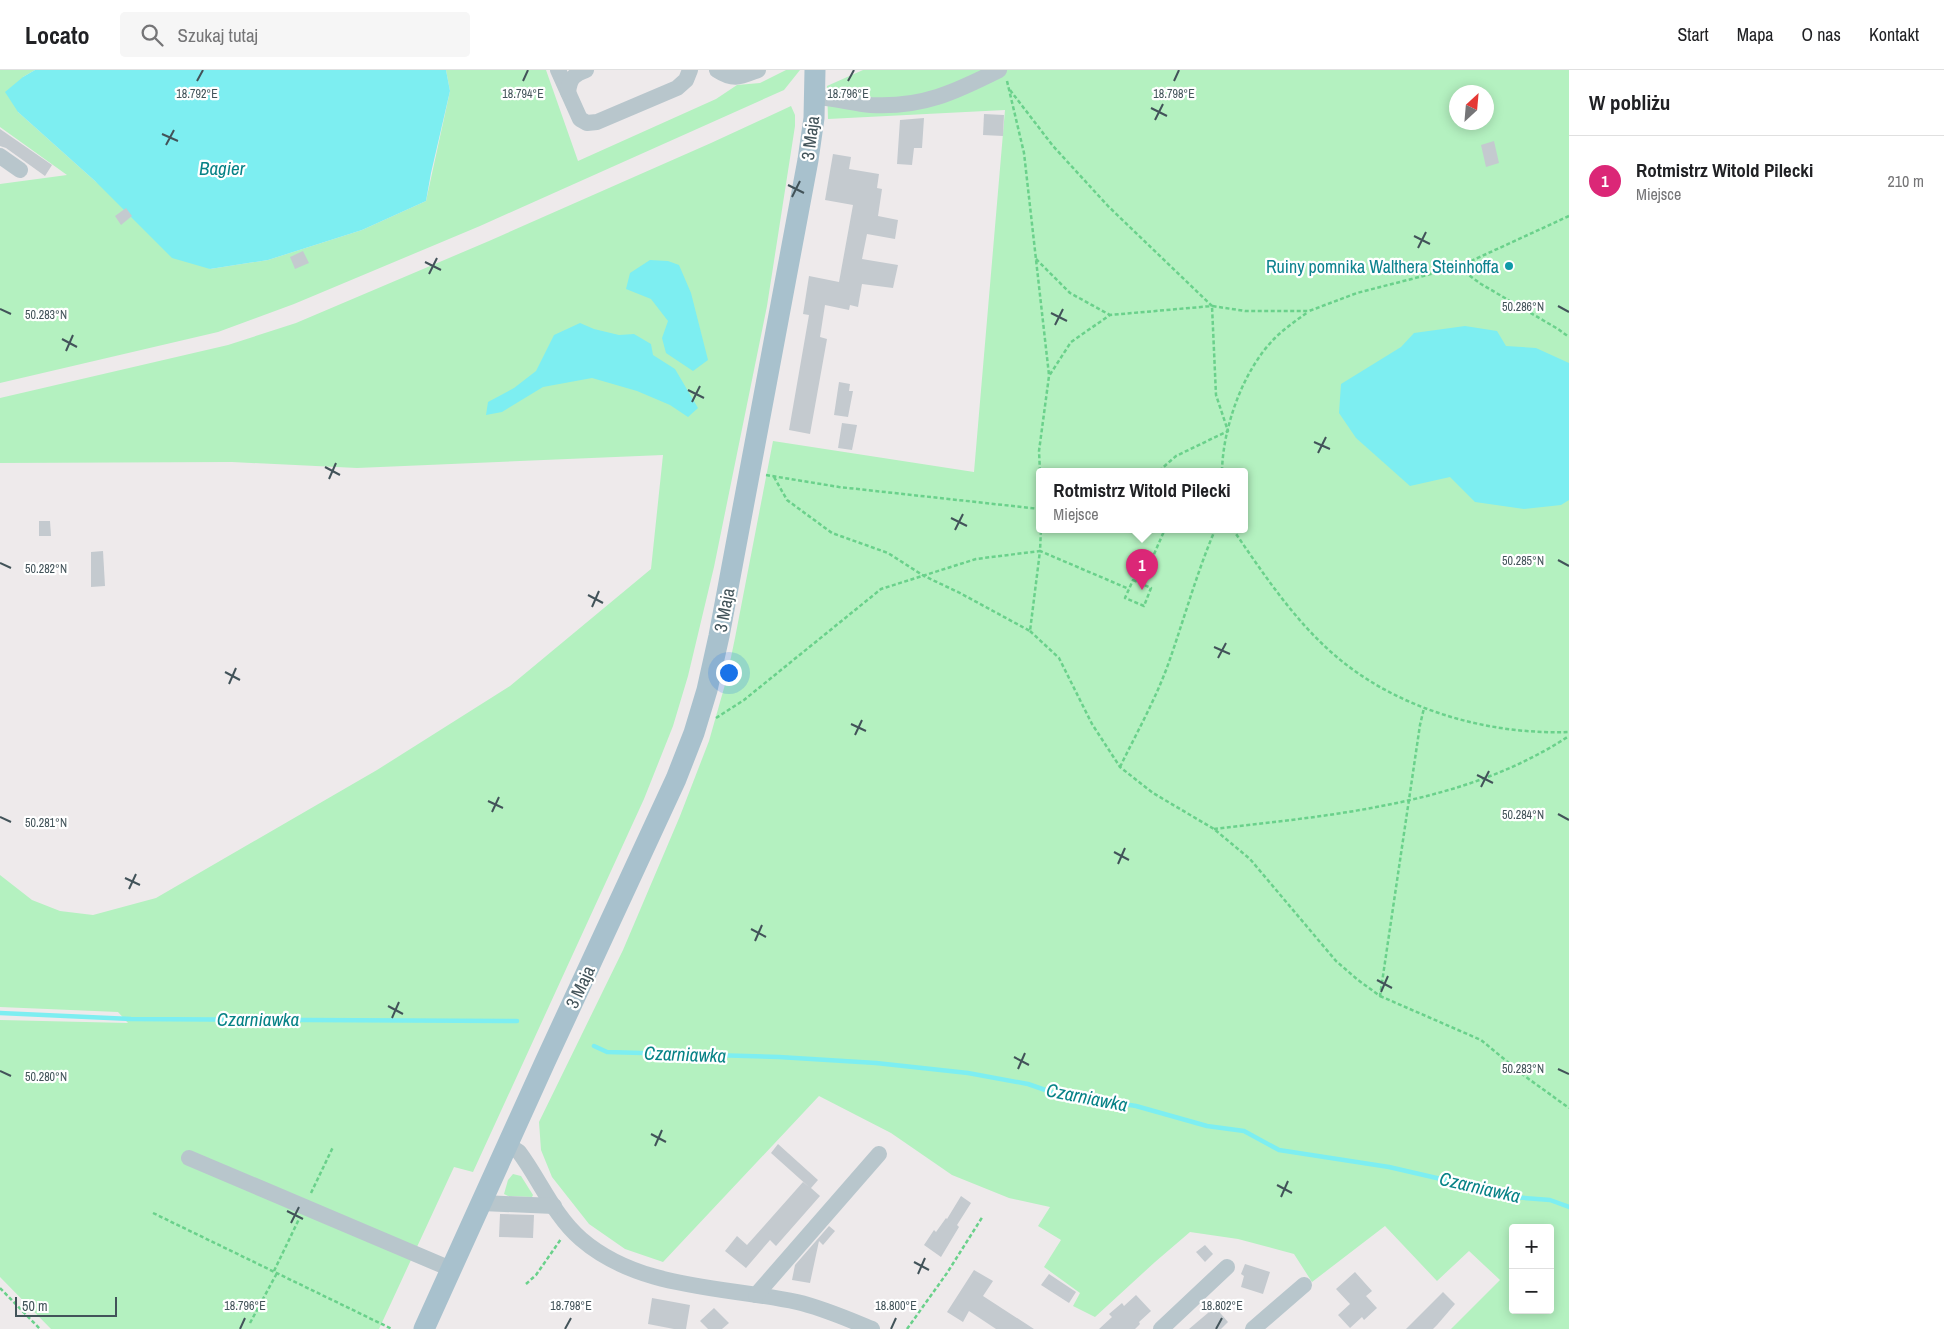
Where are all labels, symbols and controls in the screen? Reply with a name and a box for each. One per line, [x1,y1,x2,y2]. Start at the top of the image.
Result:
search box [120,12,470,57]
text: Locato [25,19,90,51]
icon: search [138,21,166,49]
text: Szukaj tutaj [178,22,258,48]
text: Start [1677,22,1709,47]
text: Mapa [1737,22,1774,47]
text: O nas [1802,22,1841,47]
text: Kontakt [1869,22,1919,47]
north arrow [1449,85,1494,130]
text: 18.792°E [176,86,218,102]
text: 18.794°E [502,86,544,102]
text: 18.796°E [827,86,869,102]
text: 18.798°E [1153,86,1195,102]
text: W pobliżu [1589,88,1670,117]
street label: 3 Maja [795,114,825,162]
water label: Bagier [199,155,246,181]
text: Rotmistrz Witold Pilecki [1636,157,1813,183]
text: 1 [1601,170,1609,192]
text: 210 m [1888,170,1924,192]
text: Miejsce [1636,183,1681,205]
place label: Ruiny pomnika Walthera Steinhoffa [1266,254,1499,279]
marker: Ruiny pomnika Walthera Steinhoffa [1503,260,1515,272]
text: 50.286°N [1502,299,1544,315]
text: 50.283°N [25,307,67,323]
popup [1036,468,1248,533]
text: Rotmistrz Witold Pilecki [1053,477,1231,503]
text: Miejsce [1053,503,1099,525]
pin: 1 [1126,549,1158,590]
text: 50.285°N [1502,553,1544,569]
text: 50.282°N [25,561,67,577]
street label: 3 Maja [708,586,740,634]
your location [716,660,742,686]
text: 50.284°N [1502,807,1544,823]
text: 50.281°N [25,815,67,831]
street label: 3 Maja [559,962,601,1012]
water label: Czarniawka [217,1006,299,1032]
water label: Czarniawka [643,1040,727,1068]
text: 50.283°N [1502,1061,1544,1077]
text: 50.280°N [25,1069,67,1085]
water label: Czarniawka [1044,1076,1130,1118]
water label: Czarniawka [1437,1165,1523,1209]
map controls [1509,1224,1554,1314]
button: + [1509,1224,1554,1269]
button: − [1509,1269,1554,1314]
scale bar [15,1294,118,1317]
text: 50 m [22,1297,48,1315]
text: 18.796°E [224,1298,266,1314]
text: 18.798°E [550,1298,592,1314]
text: 18.800°E [875,1298,917,1314]
text: 18.802°E [1201,1298,1243,1314]

